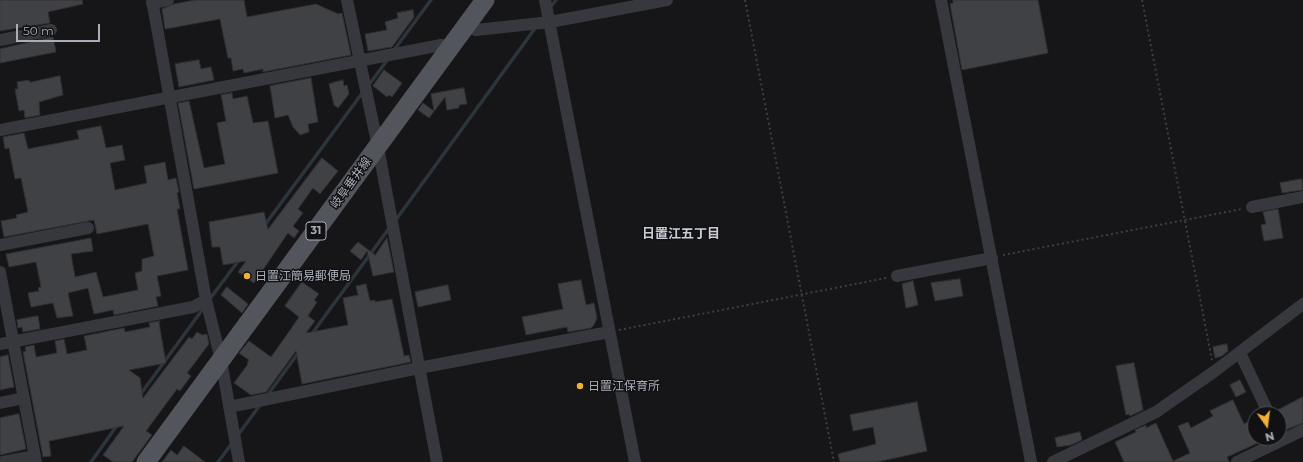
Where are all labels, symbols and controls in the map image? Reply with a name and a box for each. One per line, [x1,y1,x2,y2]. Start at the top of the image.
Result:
scale bar [18,16,102,42]
text: 50 m [23,23,54,38]
street label: 岐阜垂井線 [328,154,374,212]
road number: 31 [306,222,326,240]
district label: 日置江五丁目 [642,226,720,242]
place label: 日置江簡易郵便局 [255,269,351,283]
marker: 日置江簡易郵便局 [242,271,252,281]
place label: 日置江保育所 [588,379,660,393]
marker: 日置江保育所 [575,381,585,391]
north arrow [1247,406,1287,446]
text: N [1264,429,1276,445]

